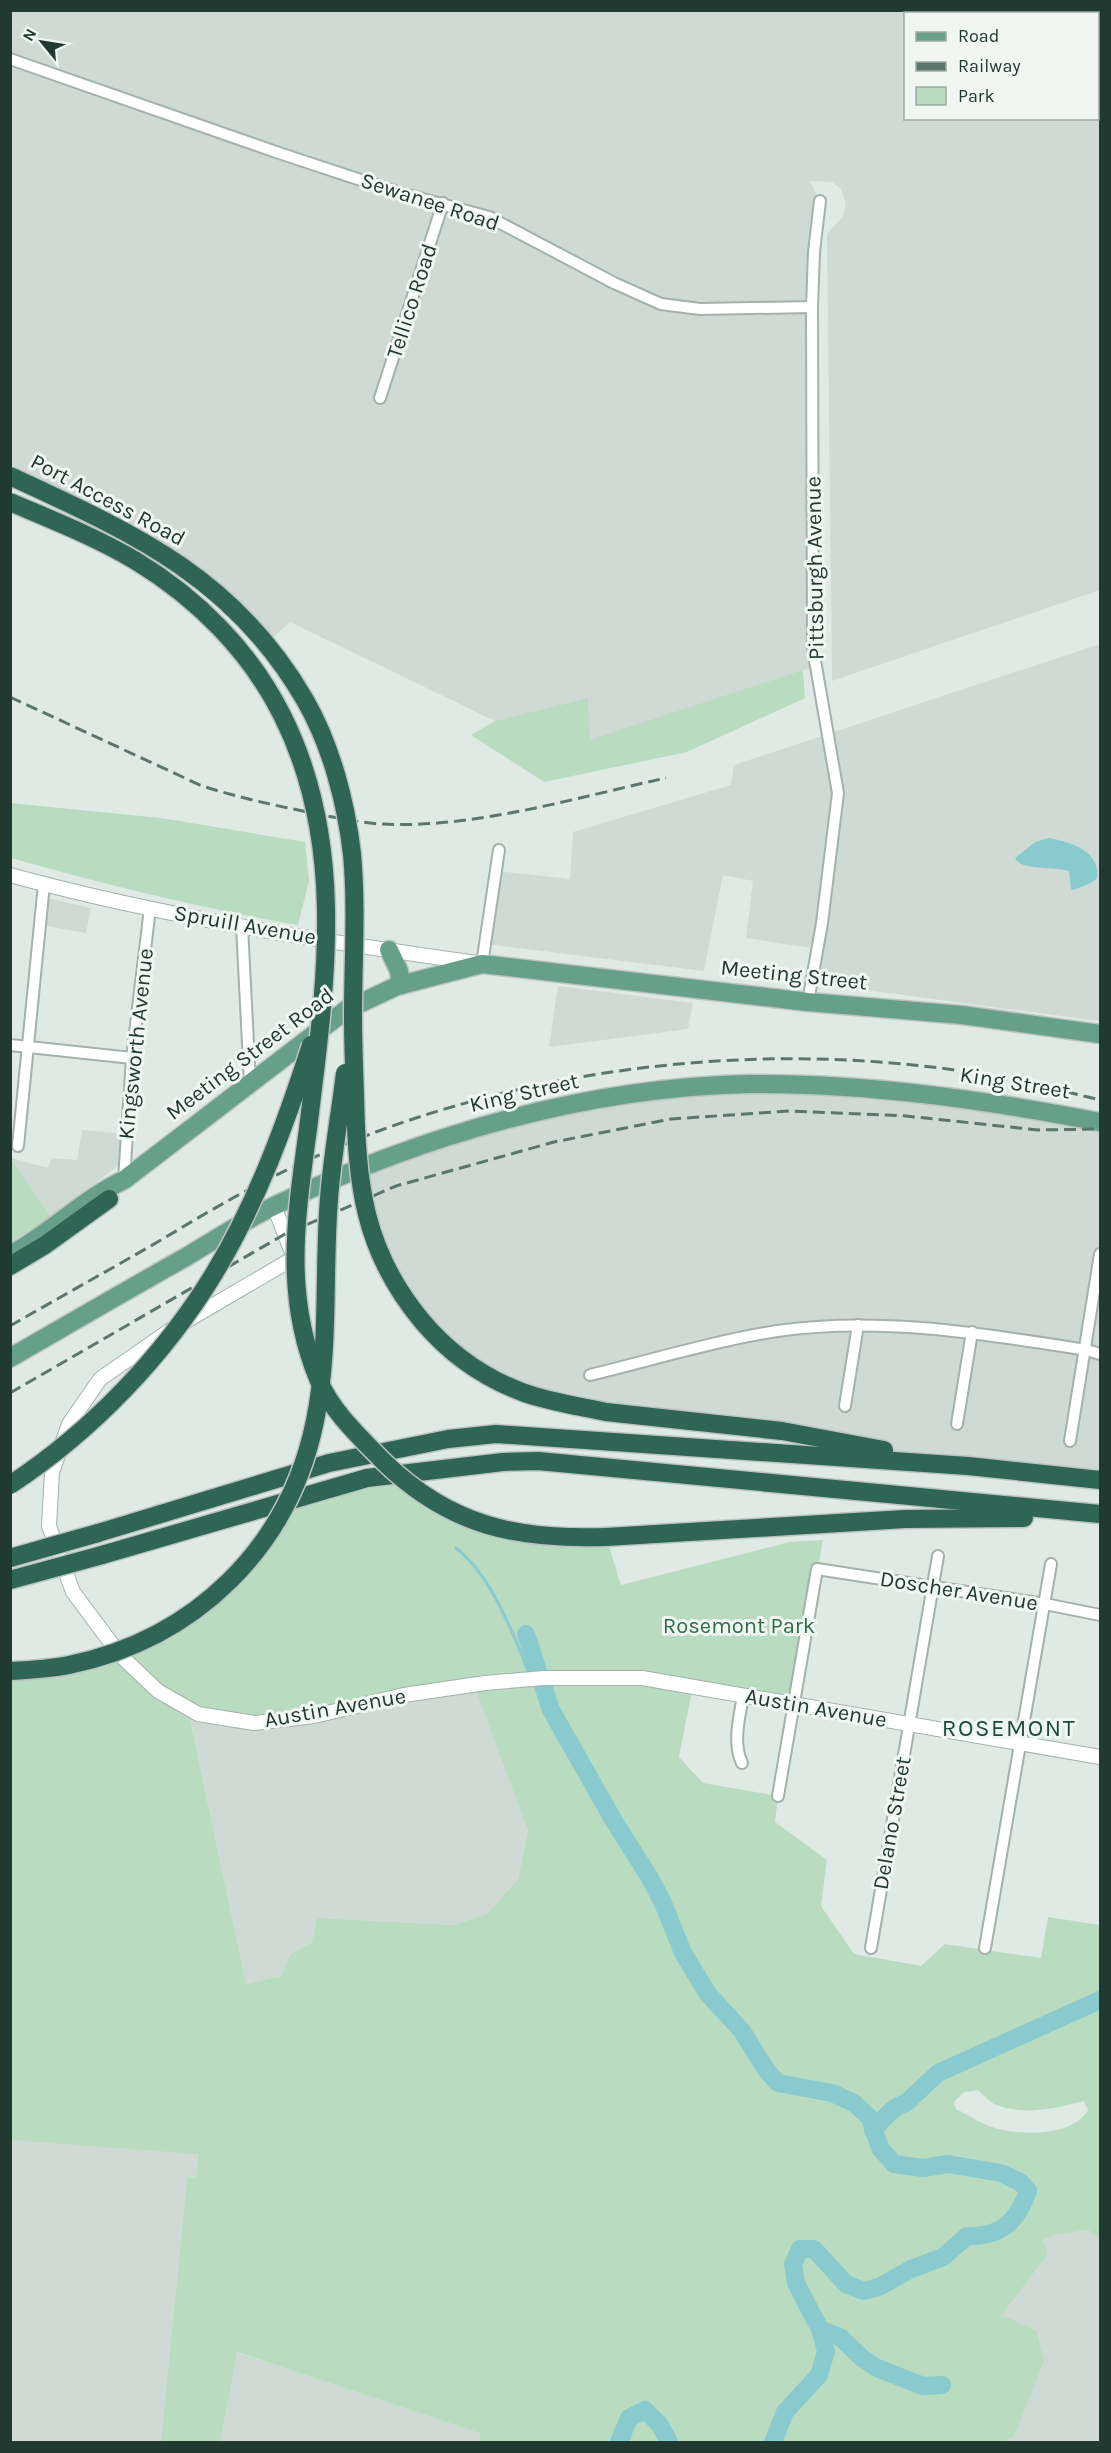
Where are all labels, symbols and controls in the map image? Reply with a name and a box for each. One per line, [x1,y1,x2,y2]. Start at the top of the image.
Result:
north arrow [12,12,72,72]
legend [904,12,1099,120]
text: N [18,25,41,44]
text: Road [958,25,999,47]
text: Railway [958,55,1021,77]
text: Park [958,85,995,107]
street label: Sewanee Road [357,167,503,237]
street label: Tellico Road [381,240,443,362]
street label: Port Access Road [26,448,190,552]
street label: Pittsburgh Avenue [800,476,830,660]
street label: Spruill Avenue [172,900,318,950]
street label: Kingsworth Avenue [113,947,159,1141]
street label: Meeting Street [719,954,869,996]
street label: Meeting Street Road [161,982,339,1126]
street label: King Street [958,1061,1072,1105]
street label: King Street [467,1068,581,1118]
street label: Doscher Avenue [878,1566,1040,1616]
park label: Rosemont Park [663,1613,815,1639]
street label: Austin Avenue [262,1683,408,1733]
street label: Austin Avenue [743,1683,889,1733]
district label: ROSEMONT [942,1714,1076,1742]
street label: Delano Street [867,1754,917,1892]

